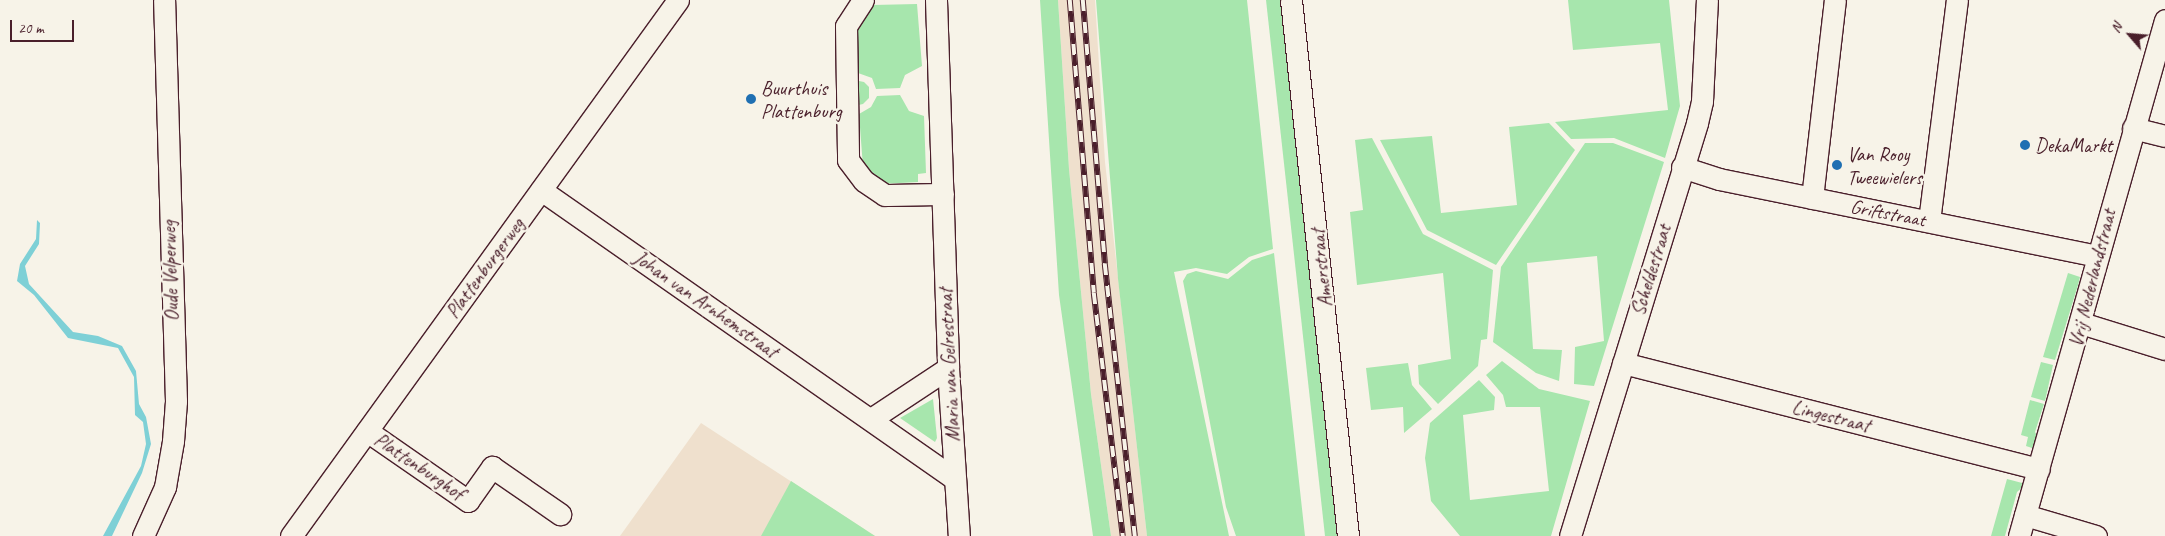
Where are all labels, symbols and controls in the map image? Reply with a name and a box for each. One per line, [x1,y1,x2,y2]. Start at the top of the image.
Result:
scale bar [12,10,76,42]
north arrow [2105,10,2155,60]
text: 20 m [18,19,44,38]
text: N [2107,20,2126,36]
place label: Buurthuis Plattenburg [761,76,842,123]
marker: Buurthuis Plattenburg [745,93,757,105]
place label: DekaMarkt [2035,133,2112,157]
marker: DekaMarkt [2019,139,2031,151]
place label: Van Rooy Tweewielers [1847,142,1922,189]
marker: Van Rooy Tweewielers [1831,159,1843,171]
street label: Griftstraat [1848,194,1928,232]
street label: Vrij Nederlandstraat [2063,206,2121,350]
street label: Plattenburgerweg [441,213,529,323]
street label: Oude Velperweg [156,220,184,322]
street label: Scheldestraat [1626,222,1676,318]
street label: Amerstraat [1305,228,1337,308]
street label: Johan van Arnhemstraat [630,246,782,362]
street label: Maria van Gelrestraat [933,288,965,442]
street label: Lingestraat [1790,395,1872,437]
street label: Plattenburghof [370,427,468,505]

